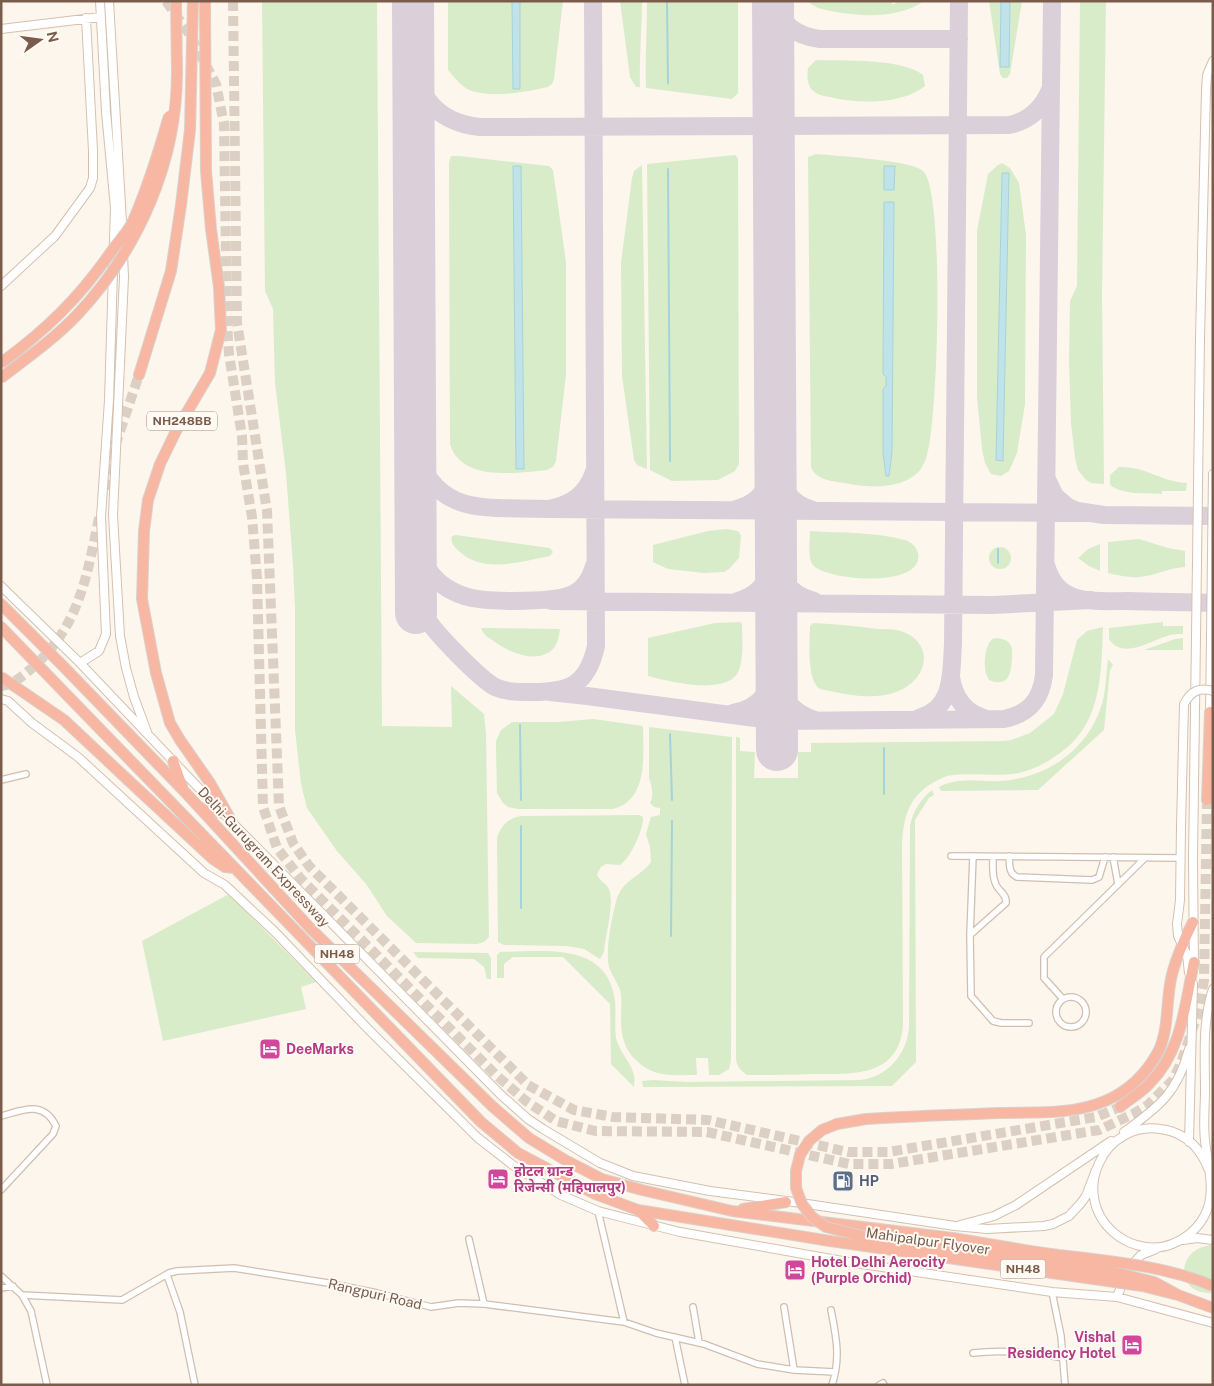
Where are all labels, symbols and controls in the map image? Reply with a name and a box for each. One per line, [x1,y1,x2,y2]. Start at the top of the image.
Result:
north arrow [15,15,65,65]
text: N [44,30,62,44]
road number: NH248BB [147,412,217,431]
street label: Delhi-Gurugram Expressway [195,784,334,931]
road number: NH48 [314,944,360,964]
hotel icon: DeeMarks [258,1037,282,1061]
place label: DeeMarks [286,1041,354,1057]
place label: होटल ग्रान्ड रिजेन्सी (महिपालपुर) [514,1163,626,1197]
hotel icon: होटल ग्रान्ड रिजेन्सी (महिपालपुर) [486,1167,510,1191]
fuel station icon: HP [831,1169,855,1193]
place label: HP [859,1173,879,1189]
street label: Mahipalpur Flyover [865,1224,991,1258]
place label: Hotel Delhi Aerocity (Purple Orchid) [811,1254,946,1286]
hotel icon: Hotel Delhi Aerocity (Purple Orchid) [783,1258,807,1282]
road number: NH48 [1000,1260,1046,1278]
street label: Rangpuri Road [326,1275,424,1313]
place label: Vishal Residency Hotel [1007,1329,1116,1361]
hotel icon: Vishal Residency Hotel [1120,1333,1144,1357]

